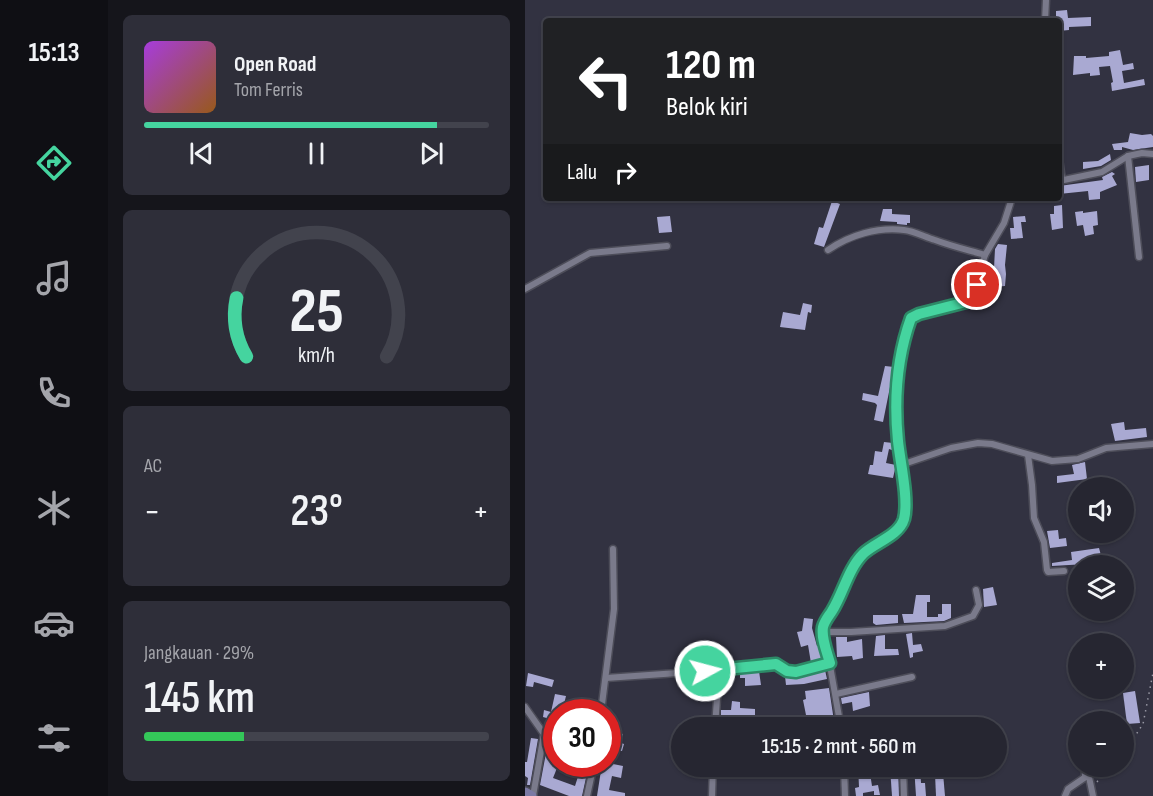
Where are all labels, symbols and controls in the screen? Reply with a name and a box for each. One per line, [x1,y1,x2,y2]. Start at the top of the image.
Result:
text: 15:13 [28,37,80,69]
text: 120 m [666,40,756,91]
icon: left [567,42,645,120]
text: Open Road [234,51,316,78]
text: Tom Ferris [234,78,303,102]
text: Belok kiri [666,91,748,123]
icon: previous [185,137,218,170]
icon: pause [300,137,333,170]
icon: next [415,137,448,170]
icon: directions [33,142,75,184]
icon: right [609,156,642,189]
text: Lalu [567,159,597,186]
icon: music [33,257,75,299]
pin [951,259,1002,310]
icon: arrive [960,268,993,301]
text: 25 [289,276,344,351]
text: km/h [298,344,335,369]
icon: phone [33,372,75,414]
text: AC [144,454,162,478]
map controls [1068,477,1134,777]
button: sound [1068,477,1134,543]
text: 23° [290,484,343,539]
icon: climate [33,487,75,529]
text: − [144,492,160,532]
text: + [473,492,489,532]
button: layers [1068,555,1134,621]
icon: car [33,602,75,644]
button: + [1068,633,1134,699]
position arrow [673,639,737,703]
text: Jangkauan · 29% [144,641,254,665]
text: 145 km [144,671,255,726]
speed limit sign: 30 [543,699,621,777]
button: − [1068,711,1134,777]
icon: filters [33,717,75,759]
text: 15:15 · 2 mnt · 560 m [762,733,916,760]

